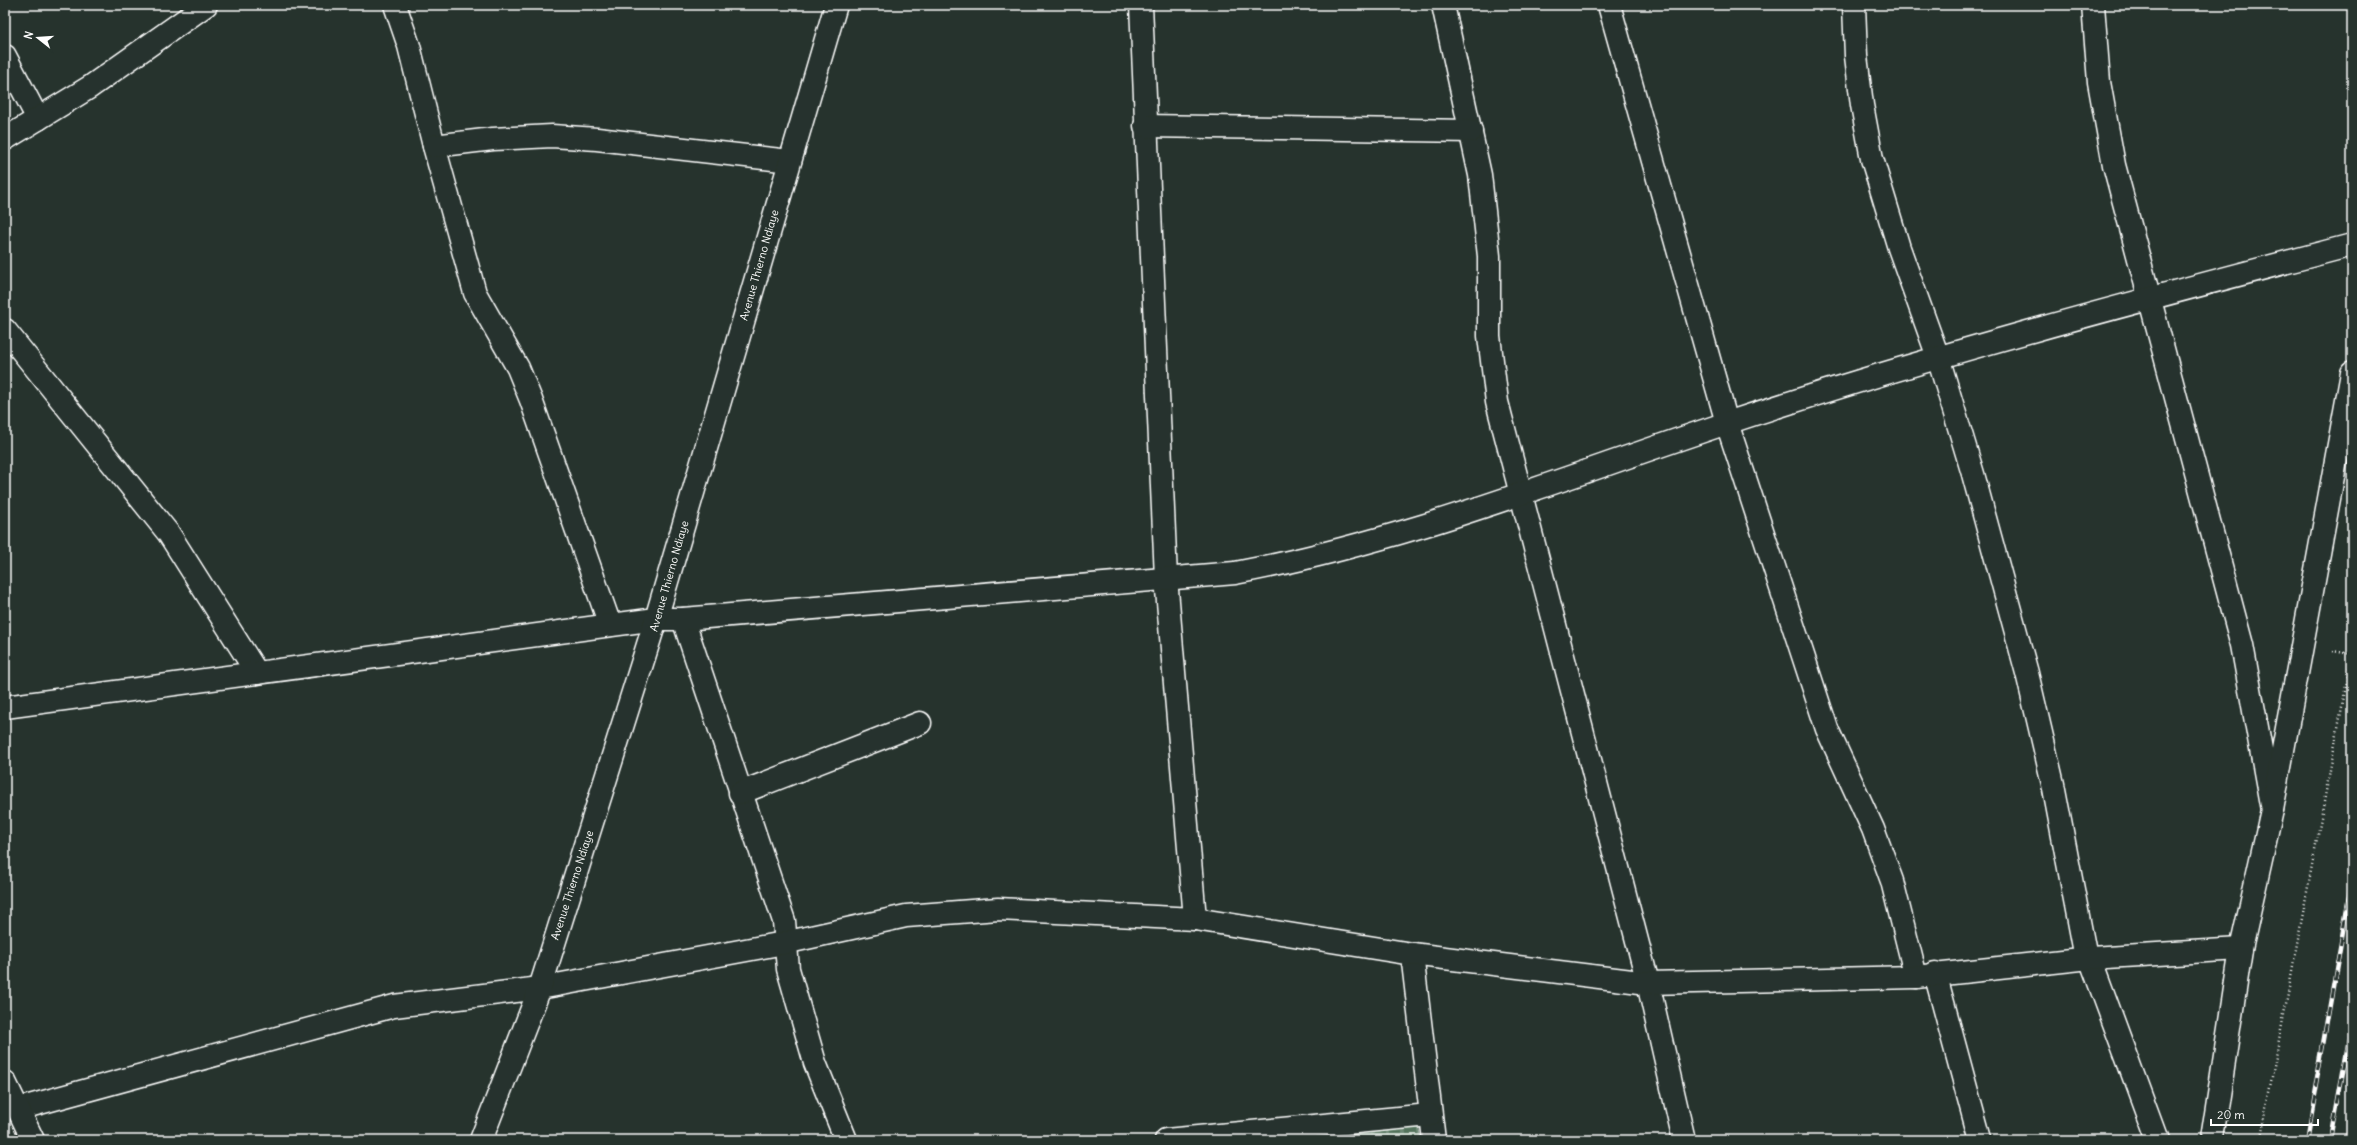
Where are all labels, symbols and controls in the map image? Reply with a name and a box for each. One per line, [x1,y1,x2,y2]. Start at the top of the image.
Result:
north arrow [18,18,58,58]
text: N [21,29,36,41]
street label: Avenue Thierno Ndiaye [736,208,782,322]
street label: Avenue Thierno Ndiaye [646,519,692,633]
street label: Avenue Thierno Ndiaye [548,828,596,942]
scale bar [2211,1101,2318,1127]
text: 20 m [2217,1107,2245,1122]

